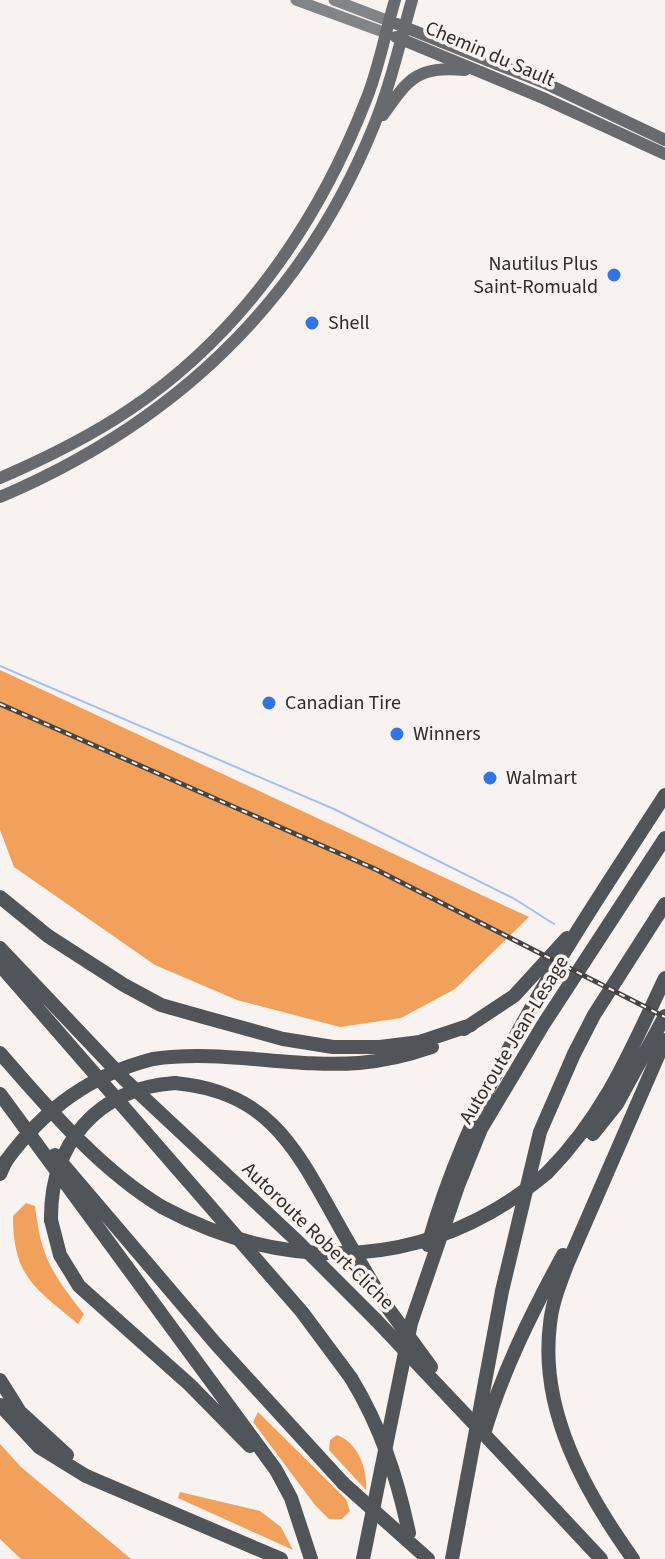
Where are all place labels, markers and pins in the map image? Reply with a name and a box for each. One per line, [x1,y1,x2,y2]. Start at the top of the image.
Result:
place label: Nautilus Plus Saint-Romuald [473,250,598,301]
marker: Nautilus Plus Saint-Romuald [605,266,623,284]
place label: Shell [328,309,370,337]
marker: Shell [303,314,321,332]
place label: Canadian Tire [285,689,401,717]
marker: Canadian Tire [260,694,278,712]
place label: Winners [413,720,481,748]
marker: Winners [388,725,406,743]
place label: Walmart [506,764,577,792]
marker: Walmart [481,769,499,787]

